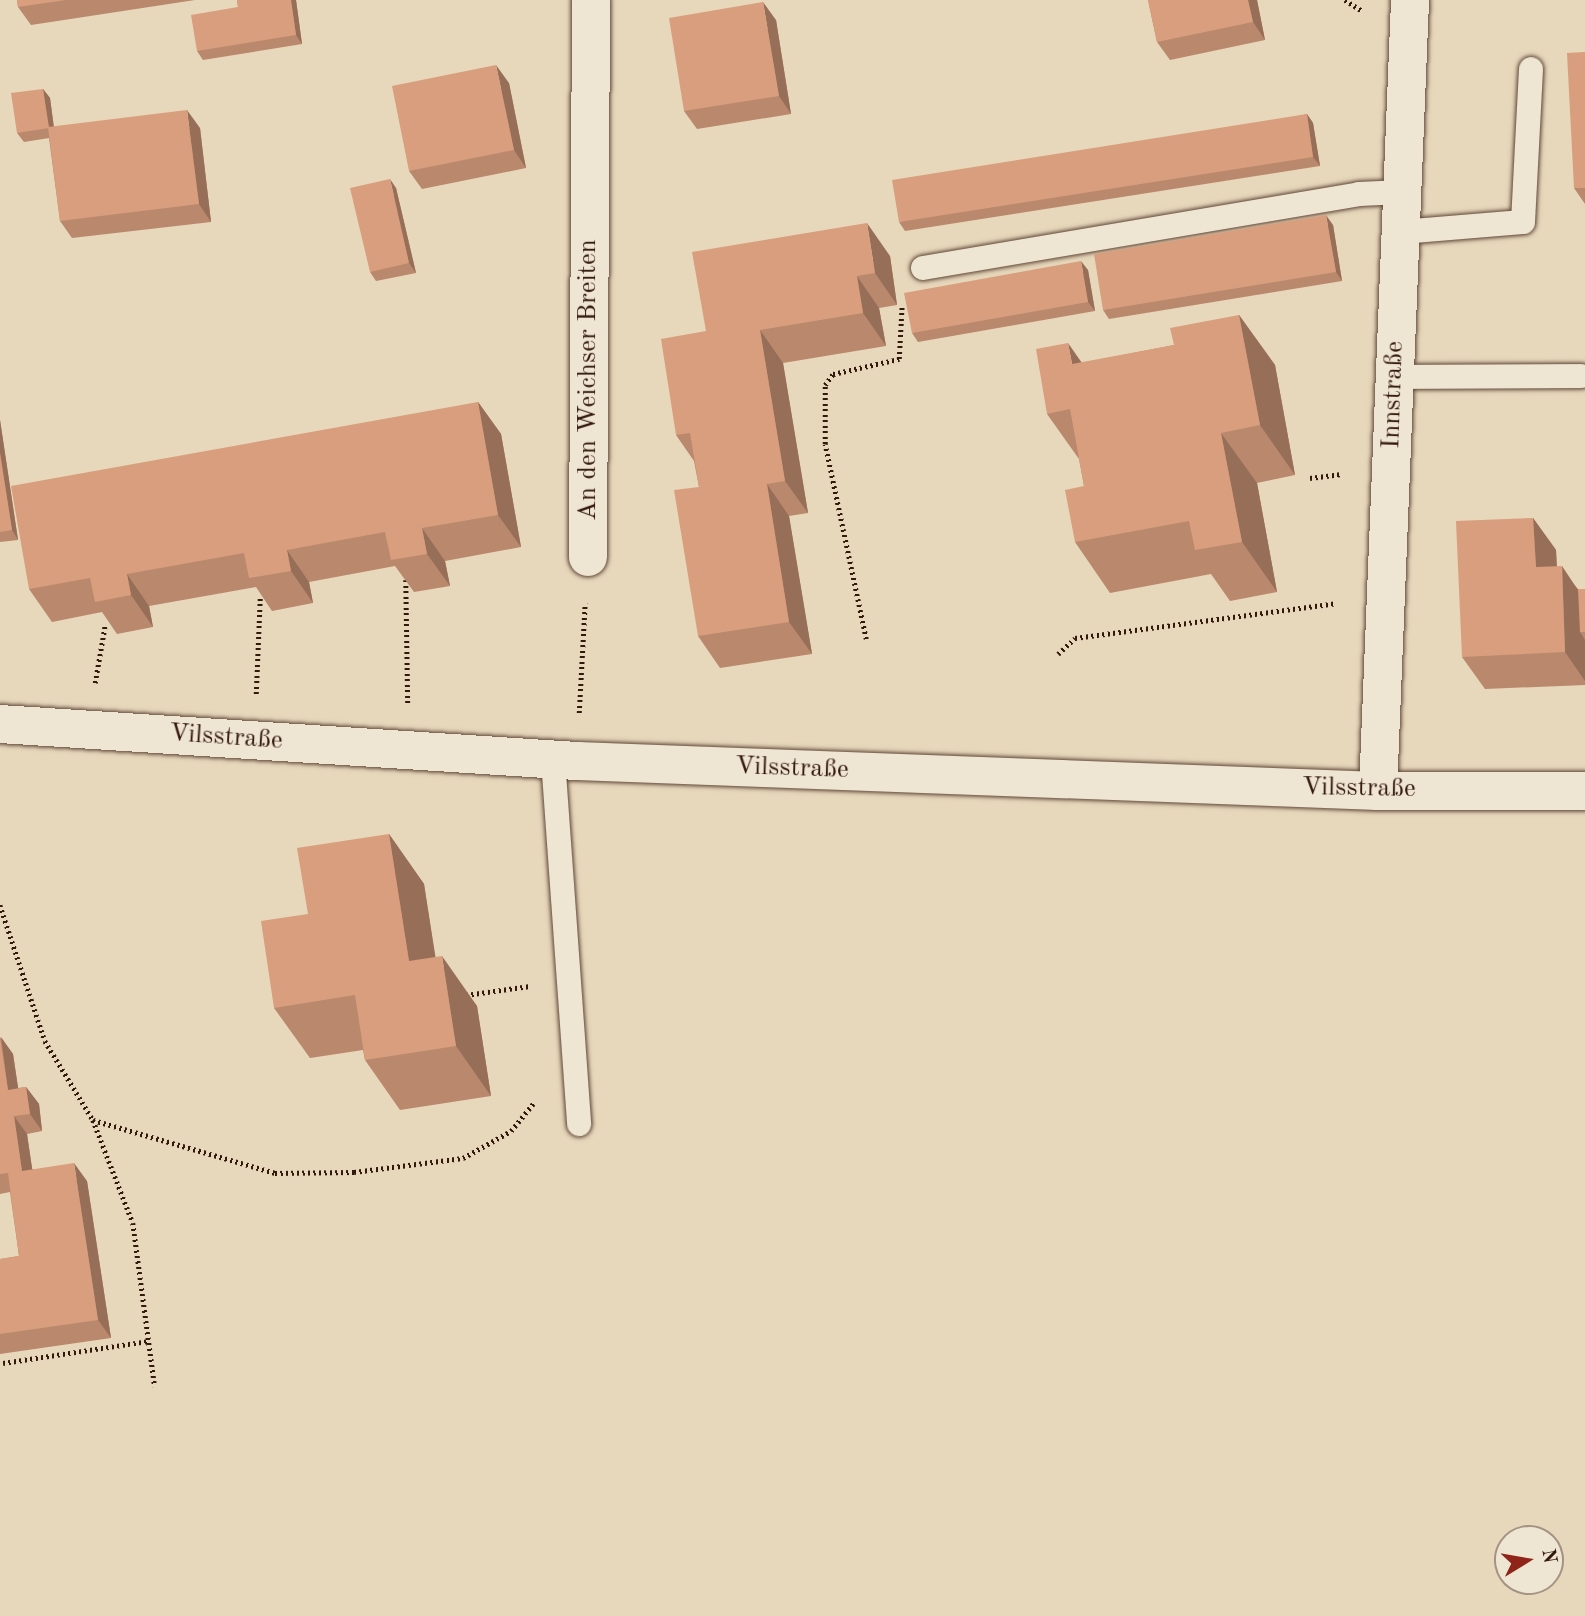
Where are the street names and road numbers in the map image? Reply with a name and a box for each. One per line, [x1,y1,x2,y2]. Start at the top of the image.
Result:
street label: An den Weichser Breiten [573,239,605,521]
street label: Innstraße [1377,341,1411,449]
street label: Vilsstraße [168,718,284,758]
street label: Vilsstraße [735,751,849,787]
street label: Vilsstraße [1302,772,1416,806]

